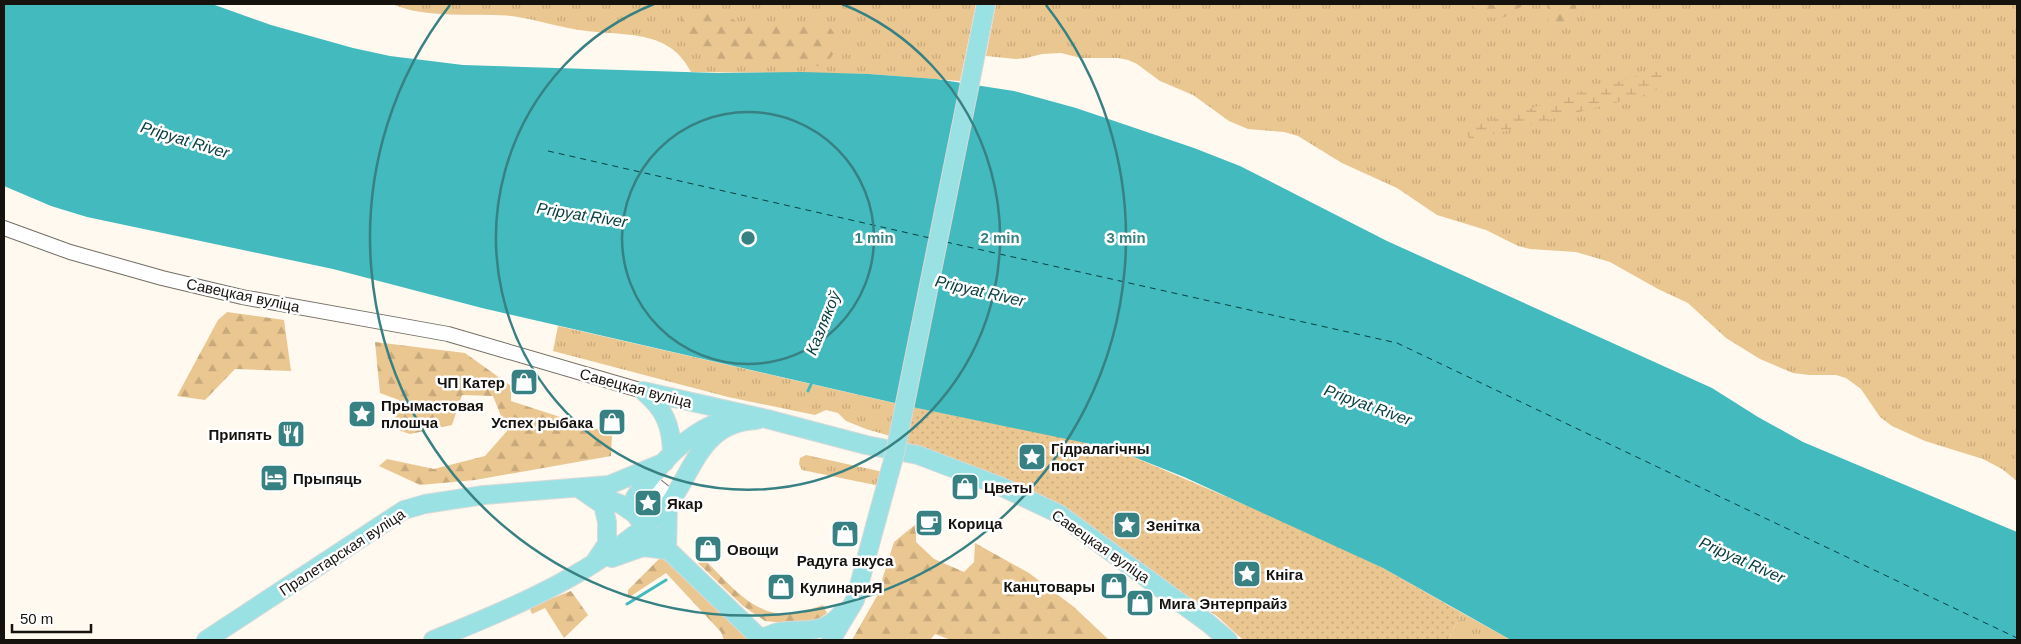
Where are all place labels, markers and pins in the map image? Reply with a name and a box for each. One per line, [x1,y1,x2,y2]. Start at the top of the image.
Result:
centre of rings [739,229,757,247]
shop icon: ЧП Катер [509,367,539,397]
place label: ЧП Катер [437,374,505,391]
place label: Прымастовая плошча [381,397,484,431]
place icon: Прымастовая плошча [347,399,377,429]
shop icon: Успех рыбака [597,407,627,437]
place label: Успех рыбака [491,414,594,431]
restaurant icon: Припять [276,419,306,449]
place label: Припять [208,426,272,443]
place label: Гідралагічны пост [1051,440,1150,474]
place icon: Гідралагічны пост [1017,442,1047,472]
hotel icon: Прыпяць [259,463,289,493]
place label: Прыпяць [293,470,362,487]
shop icon: Цветы [950,472,980,502]
place label: Цветы [984,479,1032,496]
place icon: Якар [633,488,663,518]
place label: Якар [667,495,703,512]
cafe icon: Корица [914,508,944,538]
place icon: Зенітка [1112,510,1142,540]
place label: Корица [948,515,1003,532]
place label: Зенітка [1146,517,1201,534]
shop icon: Радуга вкуса [830,519,860,549]
shop icon: Овощи [693,534,723,564]
place label: Овощи [727,541,779,558]
place label: Радуга вкуса [797,552,894,569]
place icon: Кніга [1232,559,1262,589]
place label: Кніга [1266,566,1304,583]
shop icon: Канцтовары [1099,571,1129,601]
shop icon: КулинариЯ [766,572,796,602]
place label: Канцтовары [1003,578,1095,595]
place label: КулинариЯ [800,579,883,596]
shop icon: Мига Энтерпрайз [1125,588,1155,618]
place label: Мига Энтерпрайз [1159,595,1287,612]

